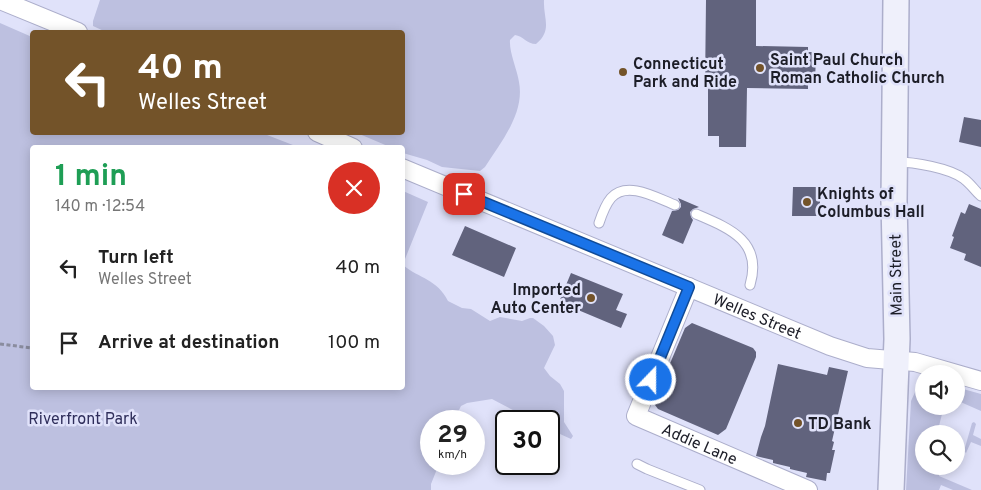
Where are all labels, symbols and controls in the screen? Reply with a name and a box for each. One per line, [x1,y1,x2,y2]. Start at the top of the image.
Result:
text: 40 m [138,47,223,91]
icon: left [55,50,120,115]
place label: Saint Paul Church Roman Catholic Church [770,51,945,89]
place label: Connecticut Park and Ride [633,55,737,93]
marker: Saint Paul Church Roman Catholic Church [754,62,766,74]
marker: Connecticut Park and Ride [617,66,629,78]
text: Welles Street [138,90,267,117]
text: 1 min [55,159,127,196]
button: close [328,162,380,214]
pin [443,173,485,215]
icon: arrive [450,180,478,208]
place label: Knights of Columbus Hall [817,185,925,223]
marker: Knights of Columbus Hall [801,196,813,208]
text: 140 m · 12:54 [55,197,145,217]
street label: Main Street [886,234,908,316]
text: Turn left [98,246,174,270]
icon: left [55,254,83,282]
text: 40 m [335,256,380,280]
text: Welles Street [98,270,192,290]
place label: Imported Auto Center [491,281,581,319]
street label: Welles Street [709,290,804,345]
marker: Imported Auto Center [585,292,597,304]
icon: arrive [55,329,83,357]
text: Arrive at destination [98,331,279,355]
text: 100 m [328,331,380,355]
position arrow [624,353,676,405]
map controls [915,365,965,475]
button: sound [915,365,965,415]
park label: Riverfront Park [28,410,138,430]
speed limit sign: 30 [495,410,560,475]
place label: TD Bank [808,415,872,435]
marker: TD Bank [792,417,804,429]
text: 29 [437,420,468,452]
street label: Addie Lane [658,420,740,470]
button: search [915,425,965,475]
text: km/h [438,447,467,463]

